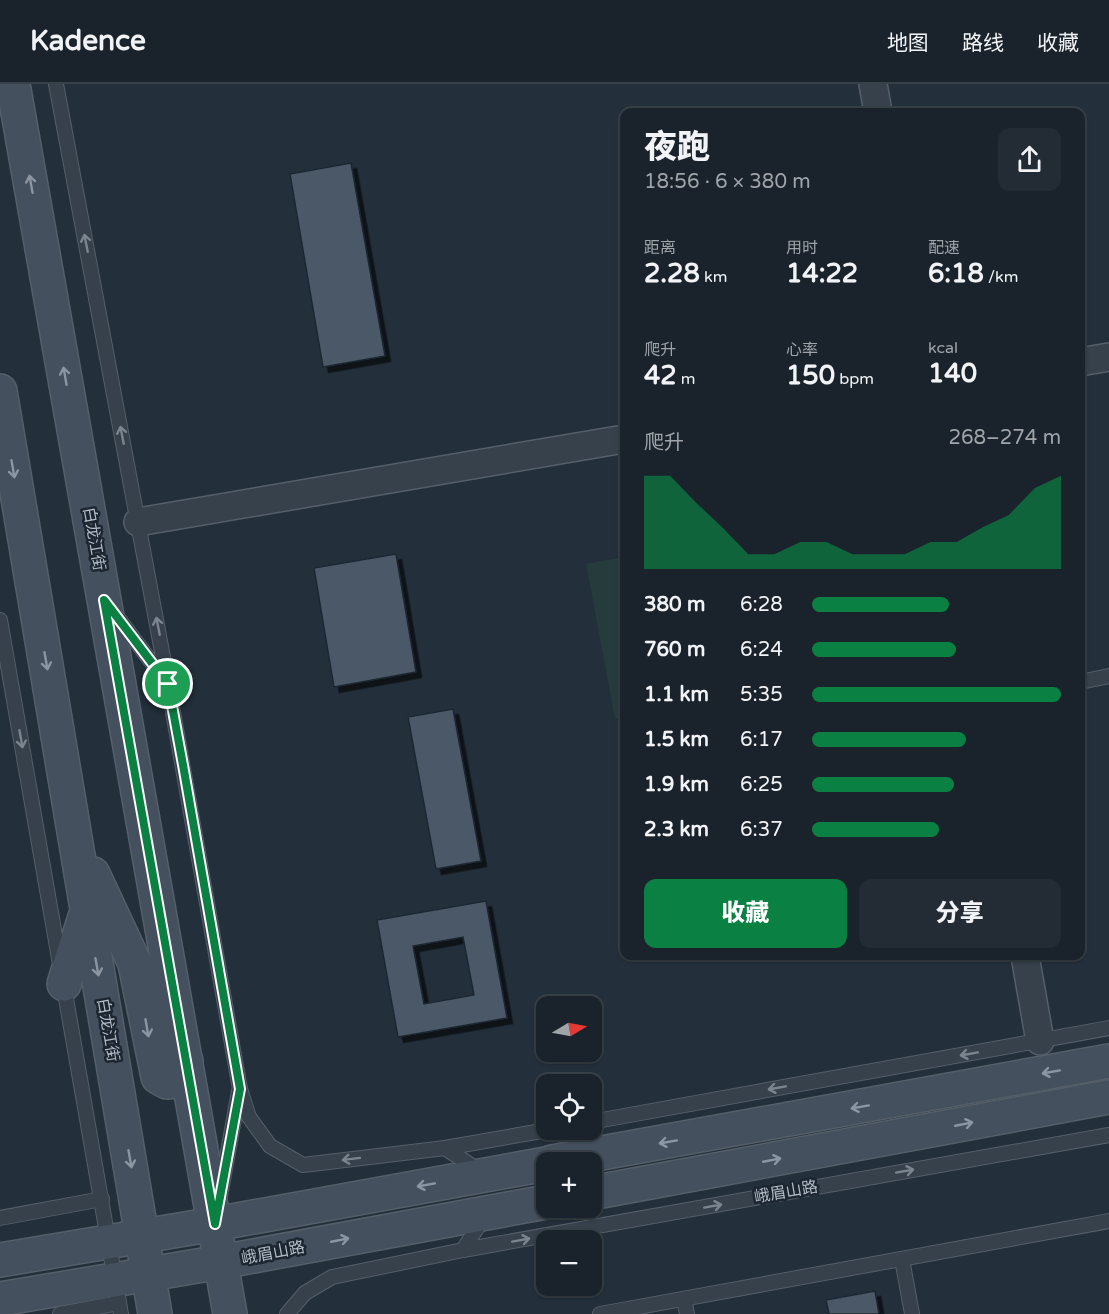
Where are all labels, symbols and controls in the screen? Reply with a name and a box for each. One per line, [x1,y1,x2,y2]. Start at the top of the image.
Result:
text: Kadence [30,24,146,58]
text: 地图 [887,31,929,56]
text: 路线 [962,31,1004,56]
text: 收藏 [1037,31,1079,56]
text: 夜跑 [644,128,710,167]
button: share [998,128,1061,191]
text: 18:56 · 6 × 380 m [644,170,811,194]
one-way arrow [25,175,36,195]
one-way arrow [80,234,91,253]
text: 距离 [644,238,676,258]
text: 用时 [786,238,818,258]
text: 配速 [928,238,960,258]
text: 2.28 [644,258,700,289]
text: 14:22 [786,258,858,289]
text: 6:18 [928,258,984,289]
text: km [700,267,727,287]
text: /km [984,267,1018,287]
text: kcal [928,338,958,358]
text: 爬升 [644,340,676,360]
text: 心率 [786,340,818,360]
text: 140 [928,358,977,389]
text: 42 [644,360,677,391]
text: 150 [786,360,835,391]
one-way arrow [59,367,70,387]
text: m [677,369,696,389]
text: bpm [835,369,874,389]
one-way arrow [116,425,127,445]
text: 268–274 m [948,426,1061,450]
text: 爬升 [644,431,684,455]
one-way arrow [8,459,19,478]
street label: 白龙江街 [79,506,109,572]
text: 380 m [644,593,705,617]
text: 6:28 [740,593,783,617]
one-way arrow [152,617,163,637]
text: 760 m [644,638,705,662]
text: 6:24 [740,638,783,662]
one-way arrow [40,651,51,671]
pin [142,658,193,709]
icon: arrive [151,667,184,700]
text: 1.1 km [644,683,709,707]
text: 5:35 [740,683,783,707]
text: 1.5 km [644,728,709,752]
text: 6:17 [740,728,783,752]
one-way arrow [16,729,27,749]
text: 1.9 km [644,773,709,797]
text: 6:25 [740,773,783,797]
text: 2.3 km [644,818,709,842]
text: 6:37 [740,818,783,842]
button: 收藏 [644,879,847,948]
button: 分享 [859,879,1061,948]
one-way arrow [92,957,103,976]
north arrow [536,996,602,1062]
map controls [536,996,602,1296]
street label: 白龙江街 [93,997,123,1063]
one-way arrow [142,1018,153,1038]
one-way arrow [959,1049,979,1060]
one-way arrow [1042,1067,1062,1078]
button: locate [536,1074,602,1140]
one-way arrow [768,1083,787,1094]
one-way arrow [850,1102,870,1113]
one-way arrow [954,1118,973,1129]
one-way arrow [658,1136,678,1147]
one-way arrow [124,1149,135,1169]
button: + [536,1152,602,1218]
one-way arrow [342,1154,362,1165]
one-way arrow [762,1154,782,1165]
one-way arrow [895,1165,914,1176]
street label: 峨眉山路 [753,1177,819,1207]
one-way arrow [417,1180,437,1191]
one-way arrow [703,1200,722,1211]
button: − [536,1230,602,1296]
one-way arrow [330,1234,349,1245]
one-way arrow [511,1234,530,1245]
street label: 峨眉山路 [240,1237,306,1269]

